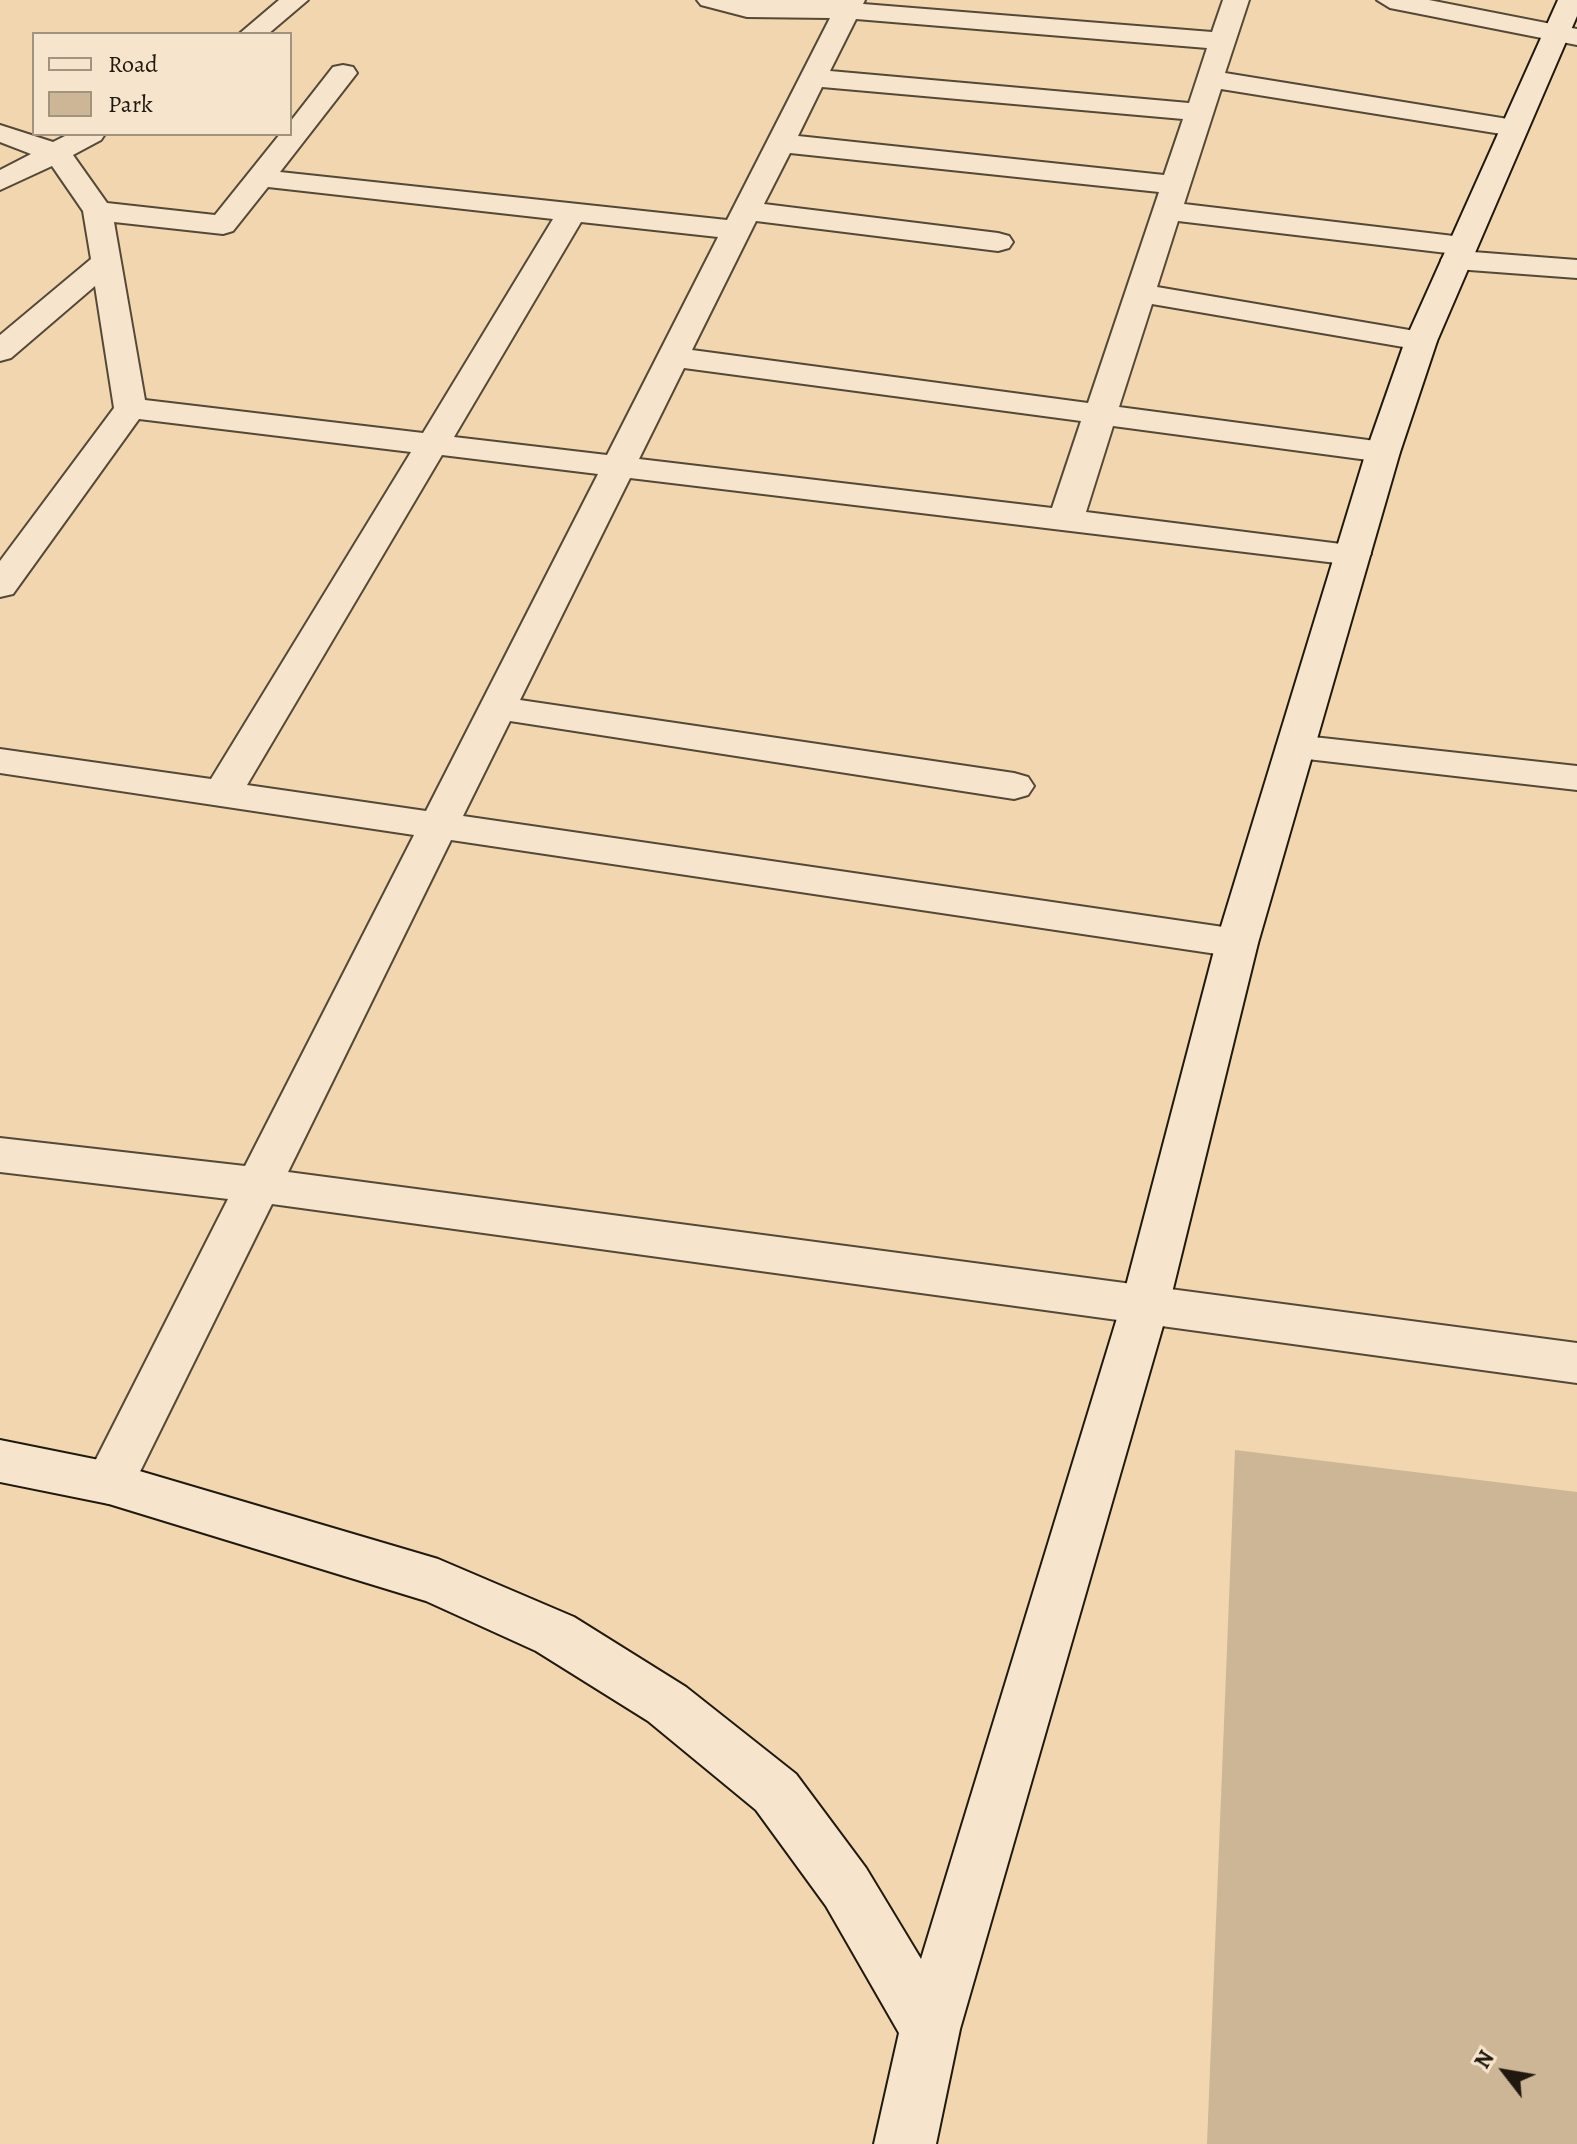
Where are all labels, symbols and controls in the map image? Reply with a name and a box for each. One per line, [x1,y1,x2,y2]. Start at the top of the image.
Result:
legend [32,32,292,136]
text: Road [108,48,158,80]
text: Park [108,88,153,120]
north arrow [1465,2032,1545,2112]
text: N [1467,2045,1501,2074]

